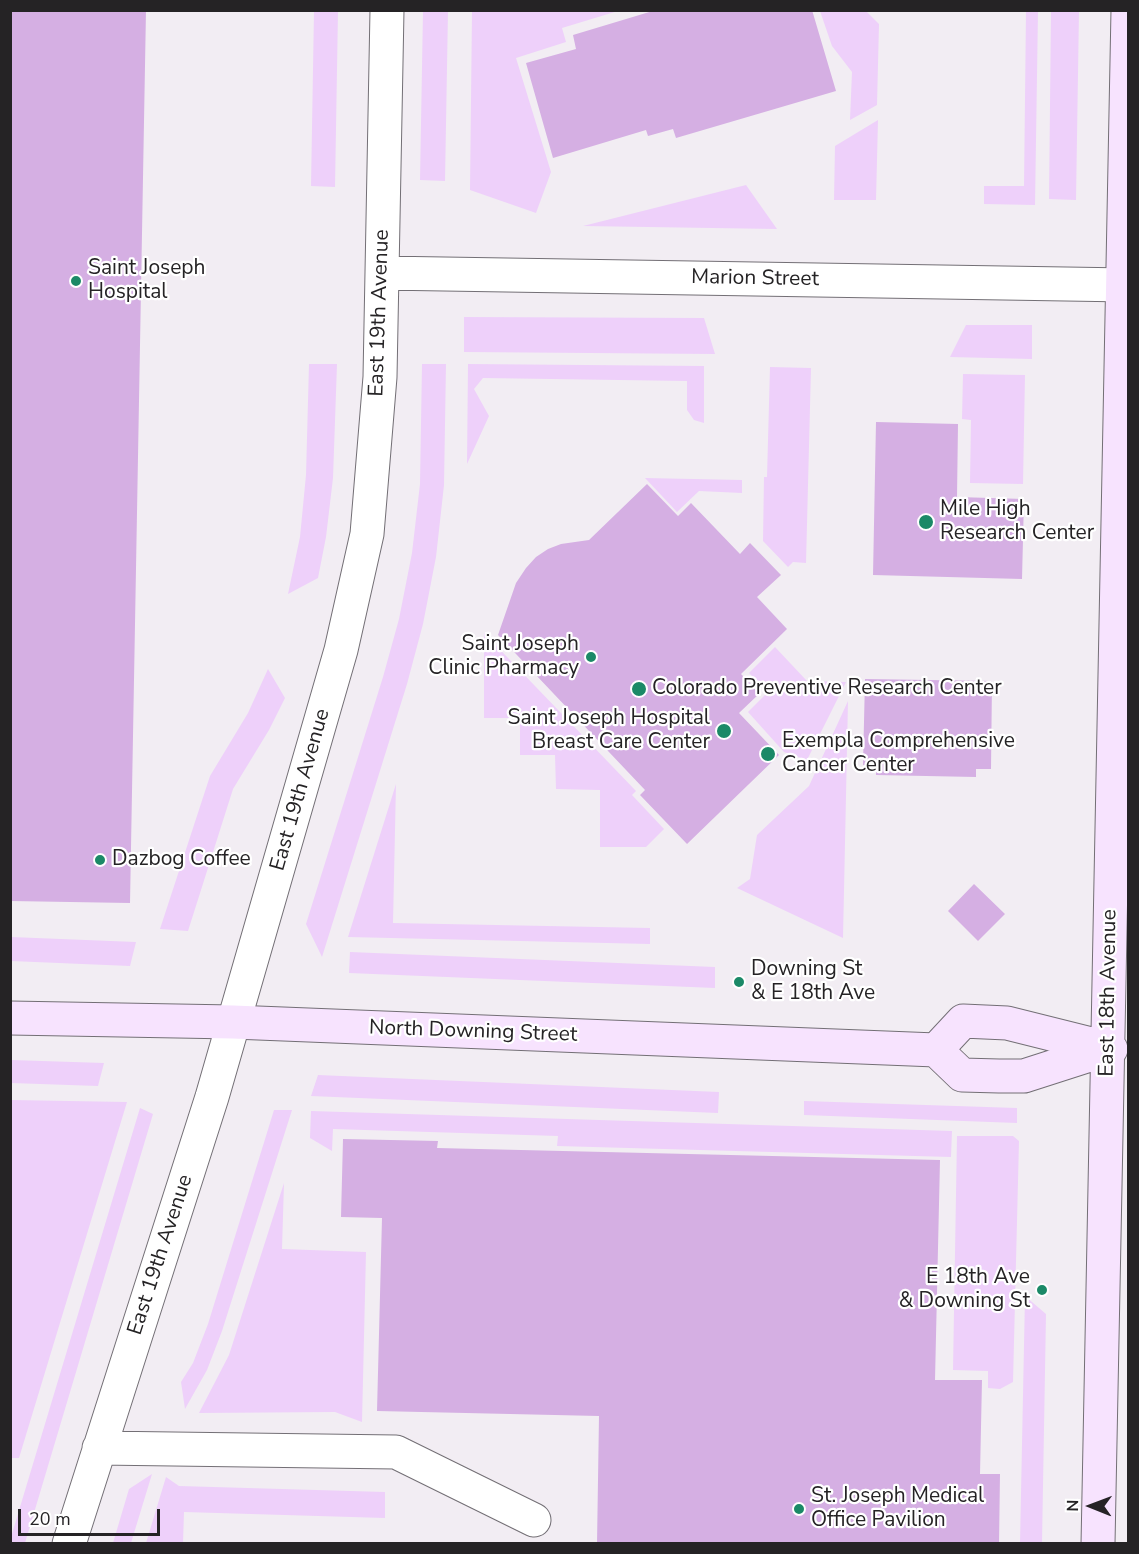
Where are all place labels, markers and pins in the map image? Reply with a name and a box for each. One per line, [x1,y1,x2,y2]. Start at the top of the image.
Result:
place label: Saint Joseph Hospital [88,256,206,306]
marker: Saint Joseph Hospital [69,274,83,288]
place label: Mile High Research Center [940,497,1094,547]
marker: Mile High Research Center [917,513,935,531]
place label: Saint Joseph Clinic Pharmacy [428,632,579,682]
marker: Saint Joseph Clinic Pharmacy [584,650,598,664]
place label: Colorado Preventive Research Center [652,676,1002,702]
marker: Colorado Preventive Research Center [630,680,648,698]
place label: Saint Joseph Hospital Breast Care Center [508,706,710,756]
marker: Saint Joseph Hospital Breast Care Center [715,722,733,740]
place label: Exempla Comprehensive Cancer Center [782,729,1015,779]
marker: Exempla Comprehensive Cancer Center [759,745,777,763]
place label: Dazbog Coffee [112,847,251,873]
marker: Dazbog Coffee [93,853,107,867]
place label: Downing St & E 18th Ave [751,957,875,1007]
marker: Downing St & E 18th Ave [732,975,746,989]
place label: E 18th Ave & Downing St [899,1265,1030,1315]
marker: E 18th Ave & Downing St [1035,1283,1049,1297]
place label: St. Joseph Medical Office Pavilion [811,1484,984,1534]
marker: St. Joseph Medical Office Pavilion [792,1502,806,1516]

